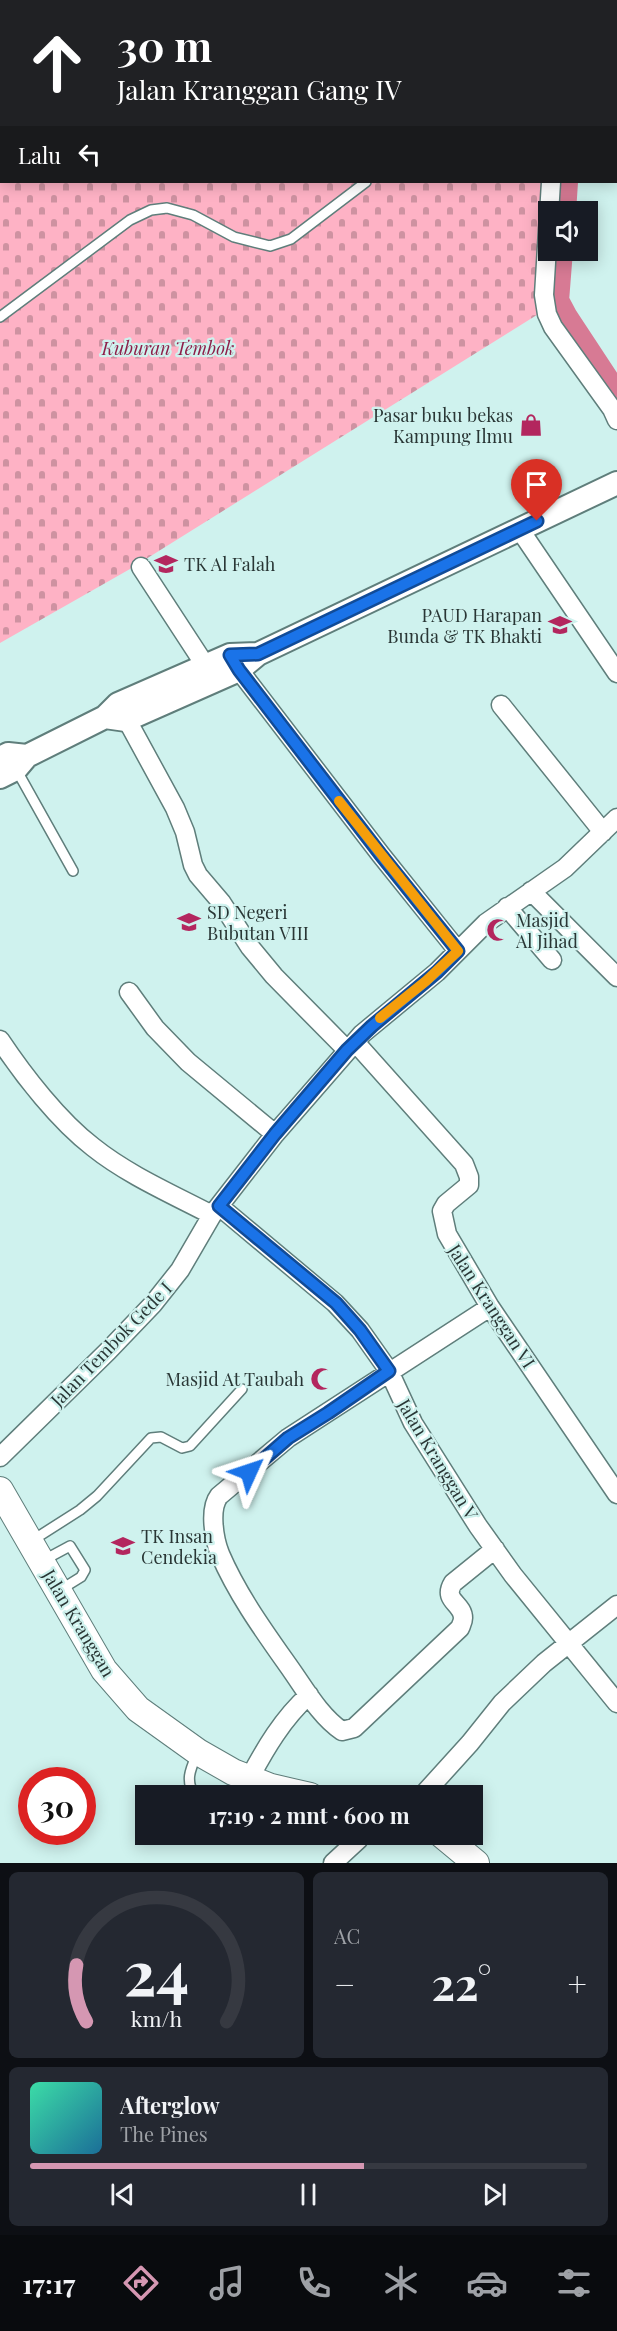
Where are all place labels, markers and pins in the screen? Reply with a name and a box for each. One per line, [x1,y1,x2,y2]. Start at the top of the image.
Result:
place label: Pasar buku bekas Kampung Ilmu [373,403,514,448]
shop icon: Pasar buku bekas Kampung Ilmu [518,412,544,438]
pin [511,459,562,521]
school or university icon: TK Al Falah [153,551,179,577]
place label: TK Al Falah [184,552,276,576]
place label: PAUD Harapan Bunda & TK Bhakti [387,603,542,648]
school or university icon: PAUD Harapan Bunda & TK Bhakti [547,612,573,638]
place label: SD Negeri Bubutan VIII [207,900,309,945]
place label: Masjid Al Jihad [515,908,579,953]
school or university icon: SD Negeri Bubutan VIII [176,909,202,935]
mosque icon: Masjid Al Jihad [485,917,511,943]
mosque icon: Masjid At Taubah [309,1366,335,1392]
place label: Masjid At Taubah [166,1367,304,1391]
place label: TK Insan Cendekia [141,1524,217,1569]
school or university icon: TK Insan Cendekia [110,1533,136,1559]

